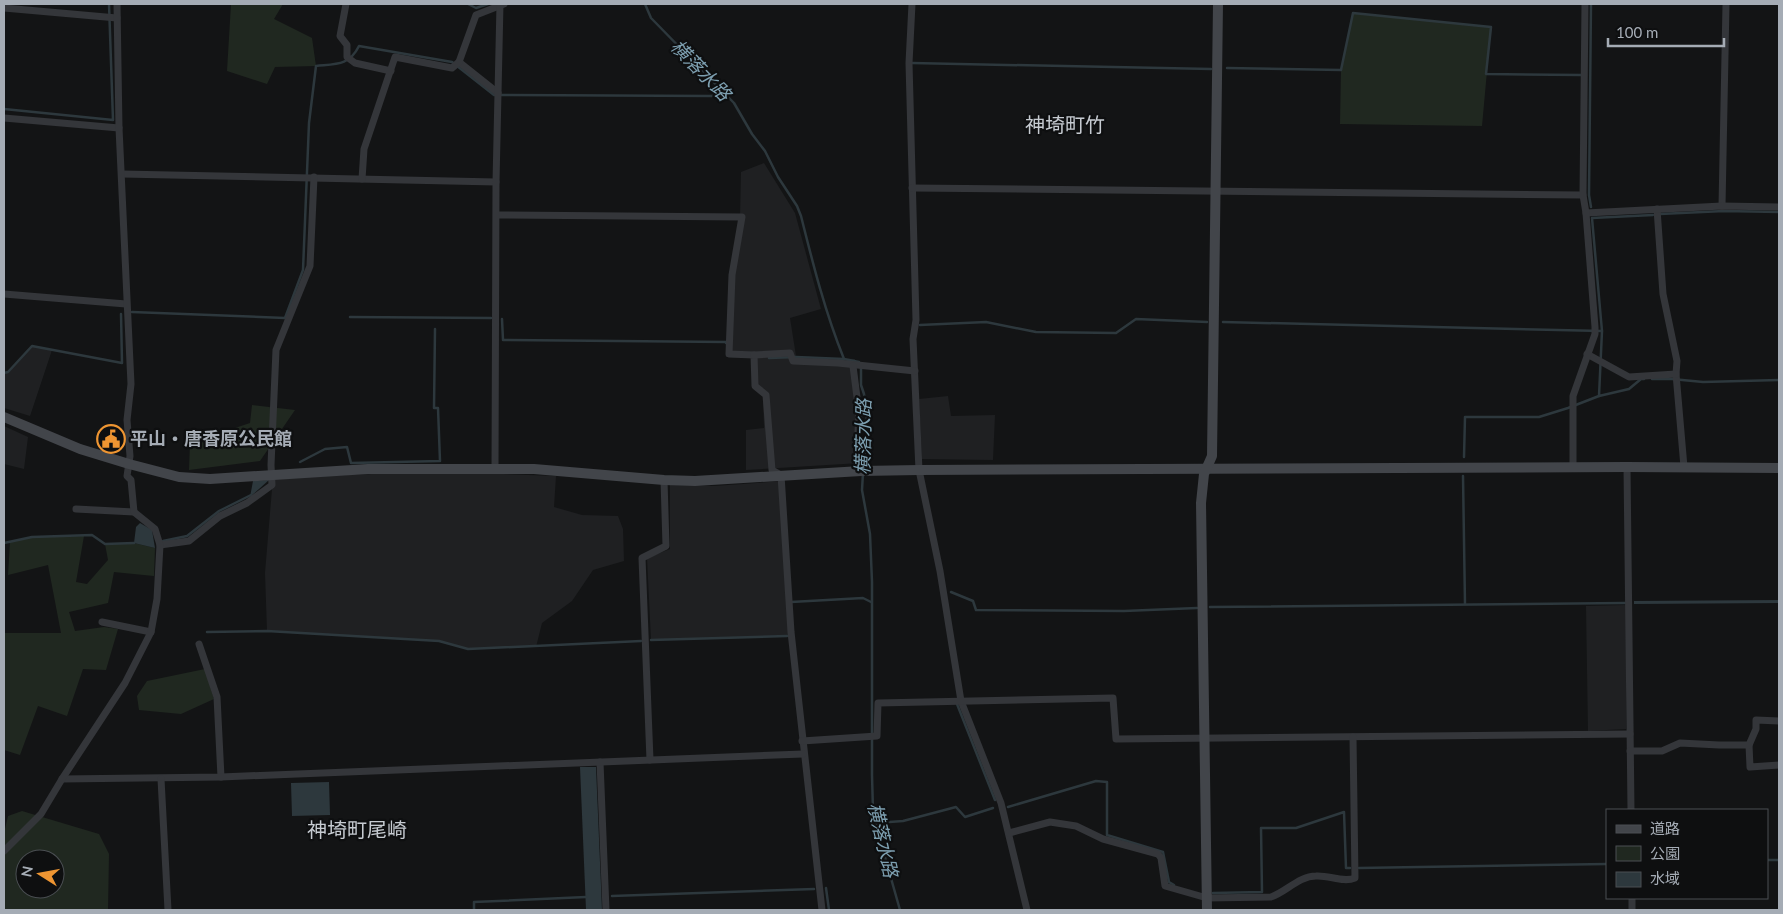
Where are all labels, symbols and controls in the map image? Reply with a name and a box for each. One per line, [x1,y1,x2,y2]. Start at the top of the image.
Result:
scale bar [1608,15,1724,47]
text: 100 m [1616,23,1658,41]
water label: 横落水路 [667,34,737,106]
district label: 神埼町竹 [1025,112,1105,136]
water label: 横落水路 [850,397,875,475]
public building icon: 平山・唐香原公民館 [96,424,126,454]
place label: 平山・唐香原公民館 [130,427,292,449]
water label: 横落水路 [864,800,904,881]
legend [1606,809,1768,899]
district label: 神埼町尾崎 [307,817,407,841]
text: 道路 [1650,819,1680,837]
text: 公園 [1650,844,1680,862]
north arrow [15,849,65,899]
text: N [17,865,36,878]
text: 水域 [1650,869,1680,887]

